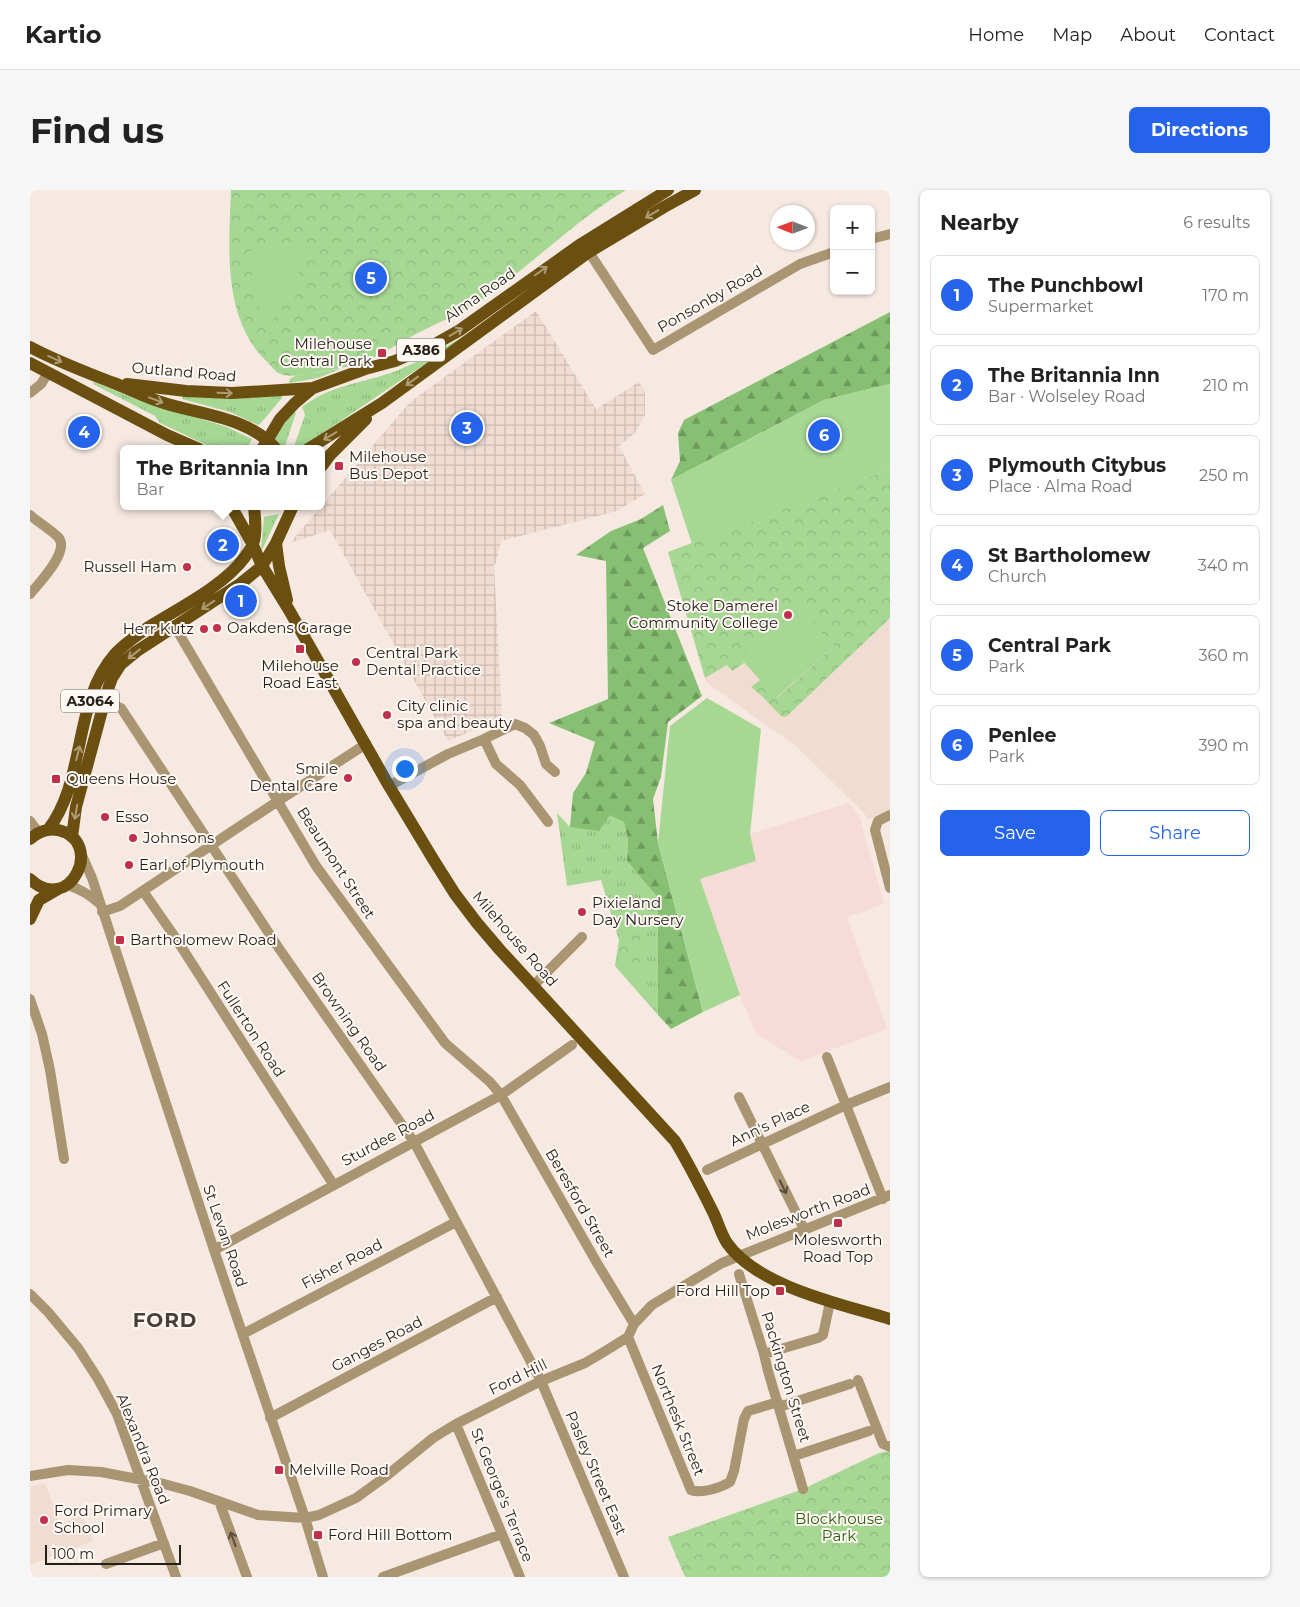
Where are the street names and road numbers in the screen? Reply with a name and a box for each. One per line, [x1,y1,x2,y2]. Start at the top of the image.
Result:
street label: Ponsonby Road [654,261,766,336]
street label: Alma Road [440,263,519,326]
road number: A386 [397,338,445,362]
street label: Outland Road [131,357,237,386]
road number: A3064 [61,690,119,712]
street label: Beaumont Street [293,803,380,922]
street label: Milehouse Road [469,887,562,990]
street label: Browning Road [308,968,391,1075]
street label: Fullerton Road [213,977,290,1081]
street label: Ann's Place [727,1097,813,1150]
street label: Sturdee Road [338,1105,438,1170]
street label: Beresford Street [542,1145,619,1260]
street label: Molesworth Road [743,1179,873,1244]
street label: St Levan Road [199,1182,252,1289]
street label: Fisher Road [298,1234,386,1293]
street label: Packington Street [758,1309,815,1445]
street label: Ganges Road [328,1312,426,1376]
street label: Ford Hill [485,1354,550,1399]
street label: Northesk Street [647,1361,710,1478]
street label: Alexandra Road [113,1391,174,1507]
street label: Pasley Street East [562,1408,631,1538]
street label: St George's Terrace [467,1425,538,1565]

